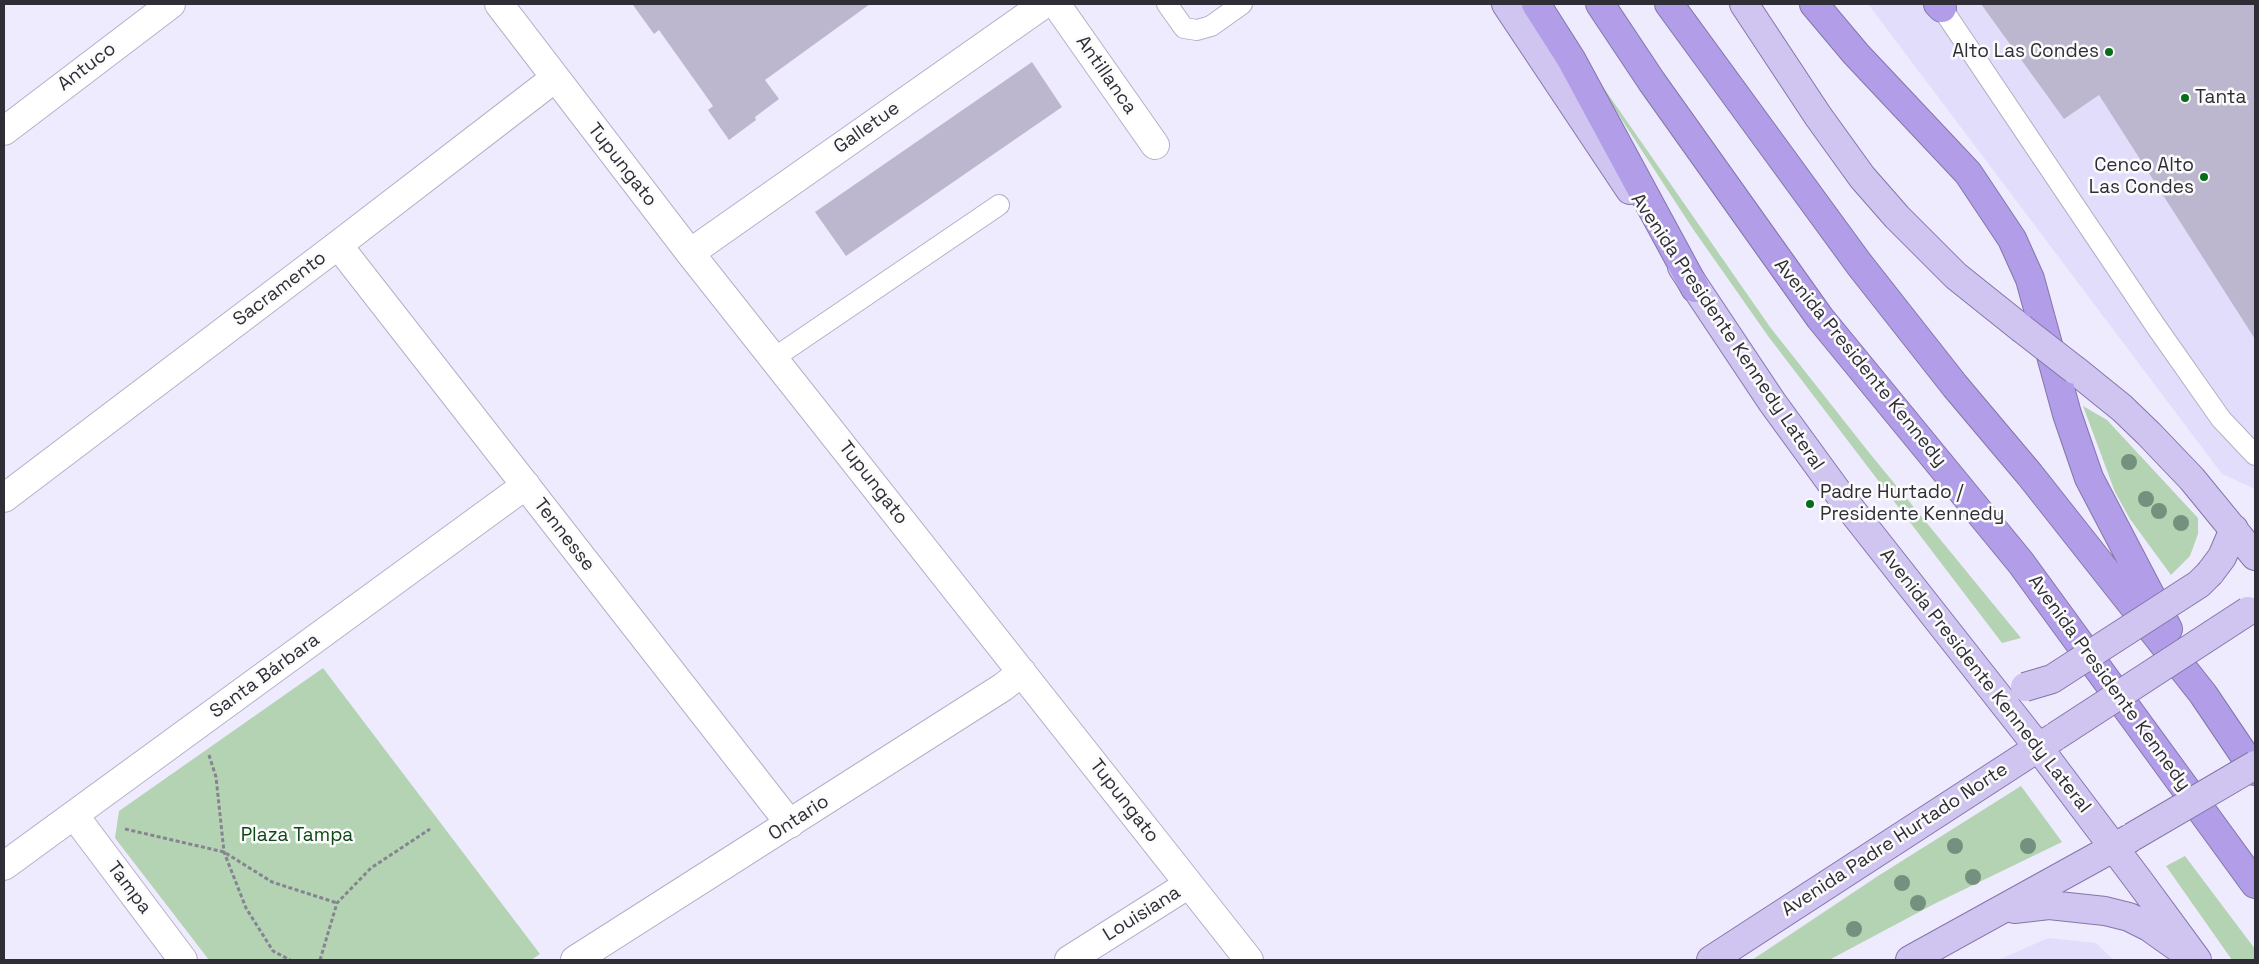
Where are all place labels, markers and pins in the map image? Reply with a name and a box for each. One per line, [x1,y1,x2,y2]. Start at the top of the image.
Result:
place label: Alto Las Condes [1952,41,2099,63]
marker: Alto Las Condes [2103,46,2115,58]
place label: Tanta [2195,87,2246,109]
marker: Tanta [2179,92,2191,104]
place label: Cenco Alto Las Condes [2089,155,2194,199]
marker: Cenco Alto Las Condes [2198,171,2210,183]
place label: Padre Hurtado / Presidente Kennedy [1820,482,2004,526]
marker: Padre Hurtado / Presidente Kennedy [1804,498,1816,510]

